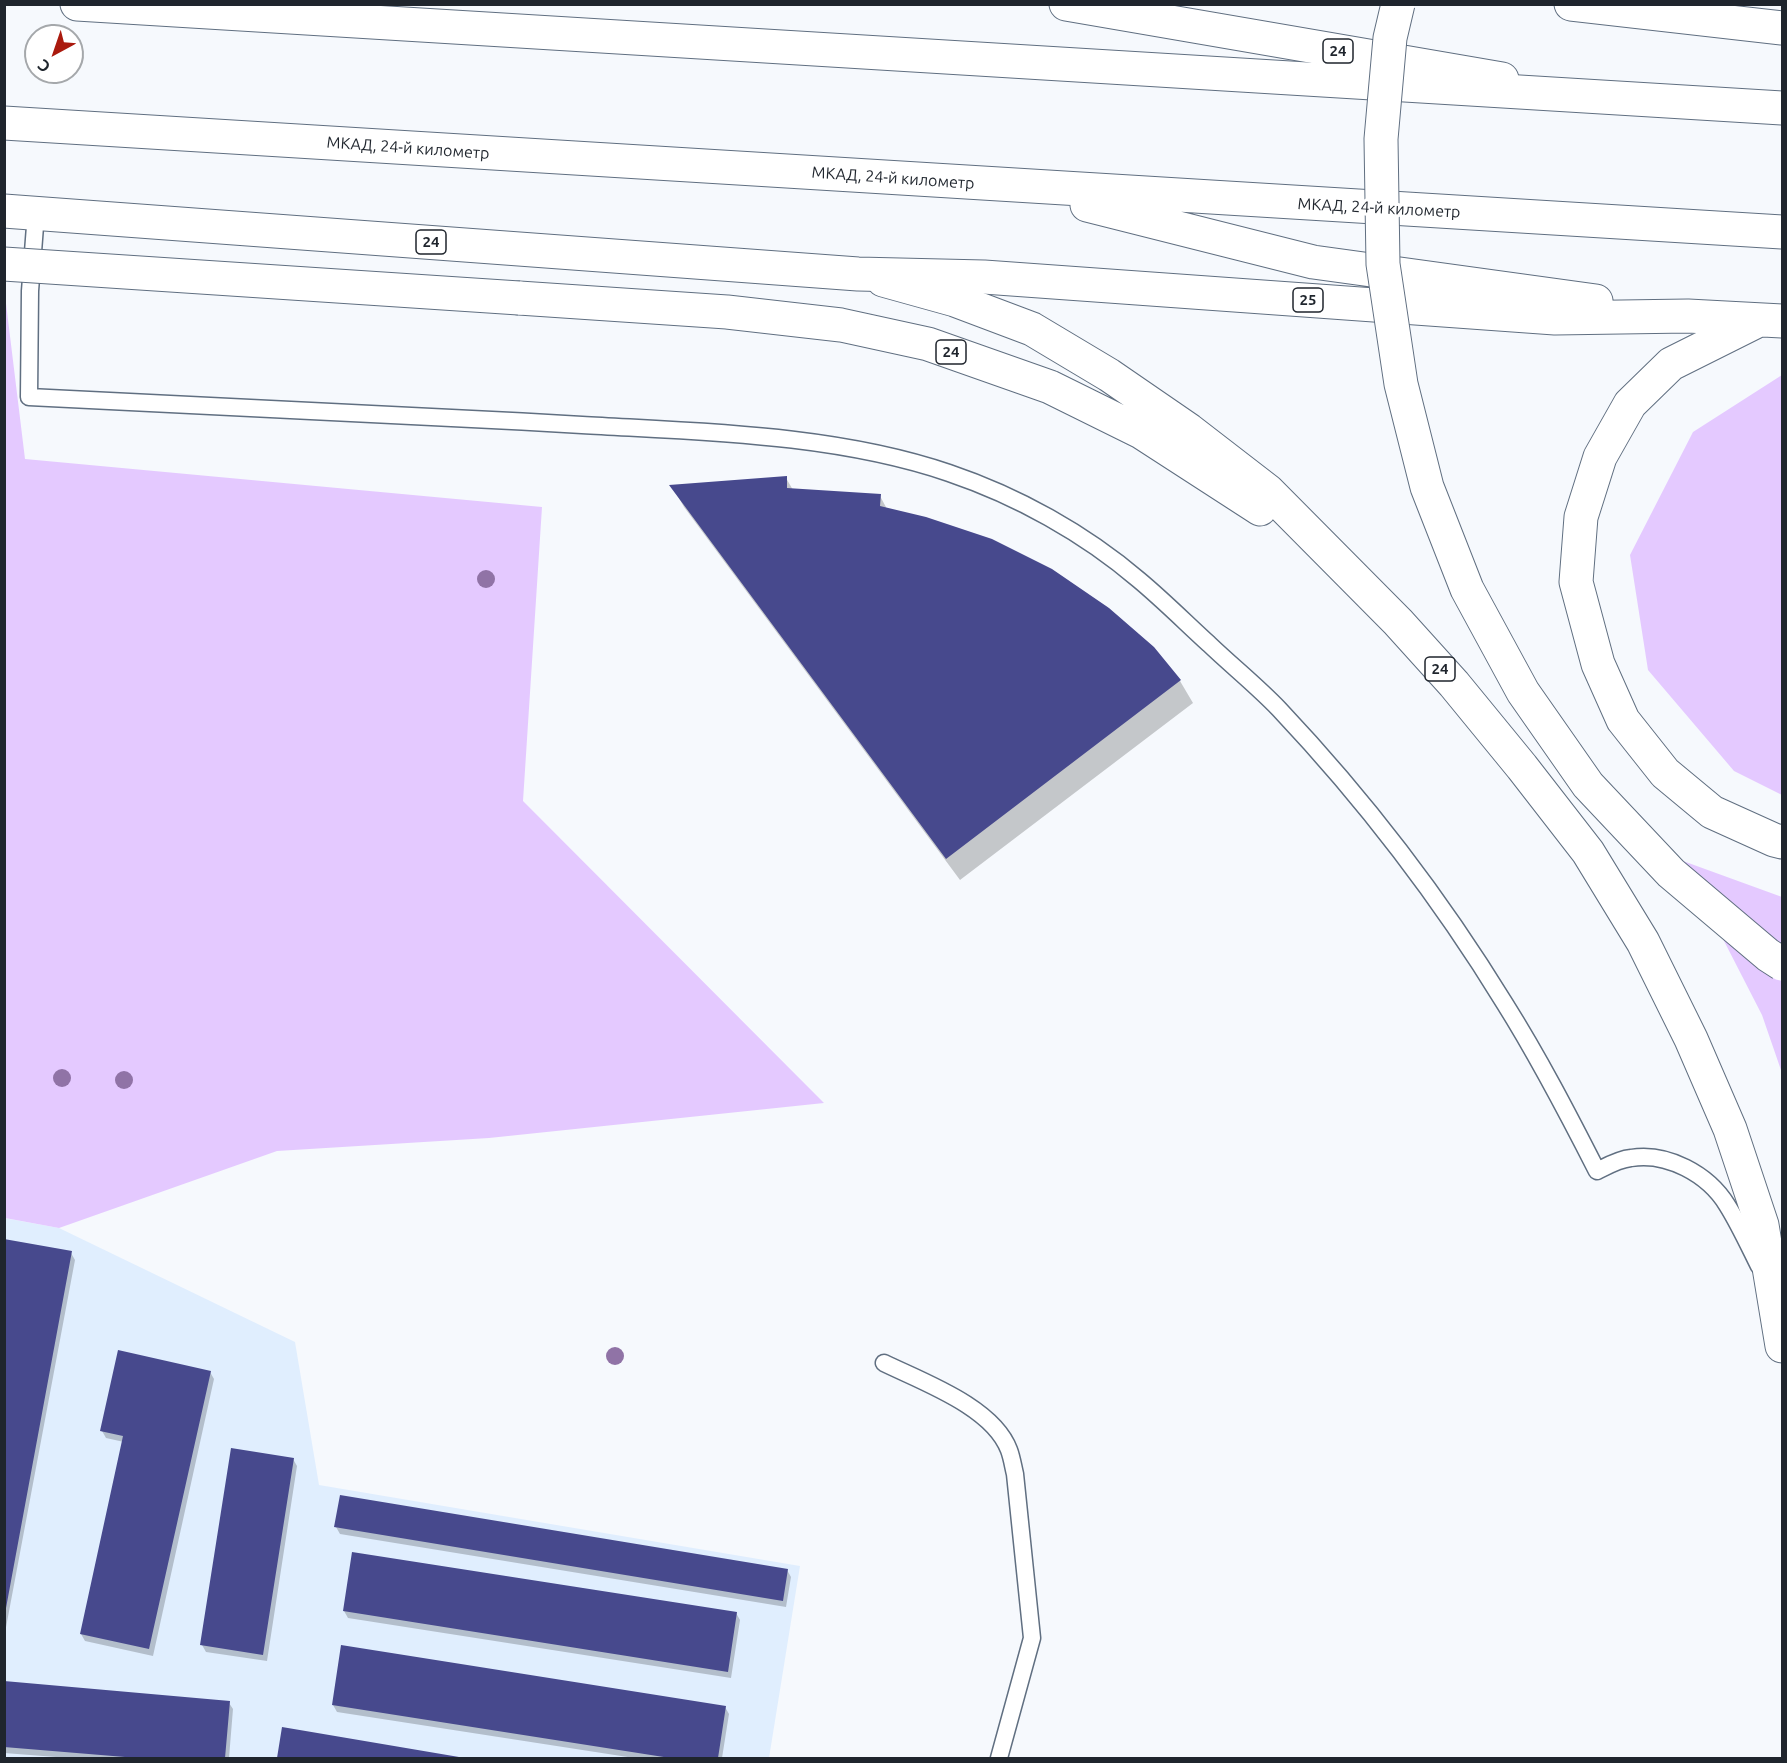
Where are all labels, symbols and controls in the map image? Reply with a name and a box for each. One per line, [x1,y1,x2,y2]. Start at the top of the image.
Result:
north arrow [24,24,84,84]
road number: 24 [1323,39,1353,63]
text: С [34,56,53,76]
street label: МКАД, 24-й километр [326,133,490,163]
street label: МКАД, 24-й километр [811,163,975,193]
street label: МКАД, 24-й километр [1297,194,1461,222]
road number: 24 [416,230,446,254]
road number: 25 [1293,288,1323,312]
road number: 24 [936,340,966,364]
road number: 24 [1425,657,1455,681]

